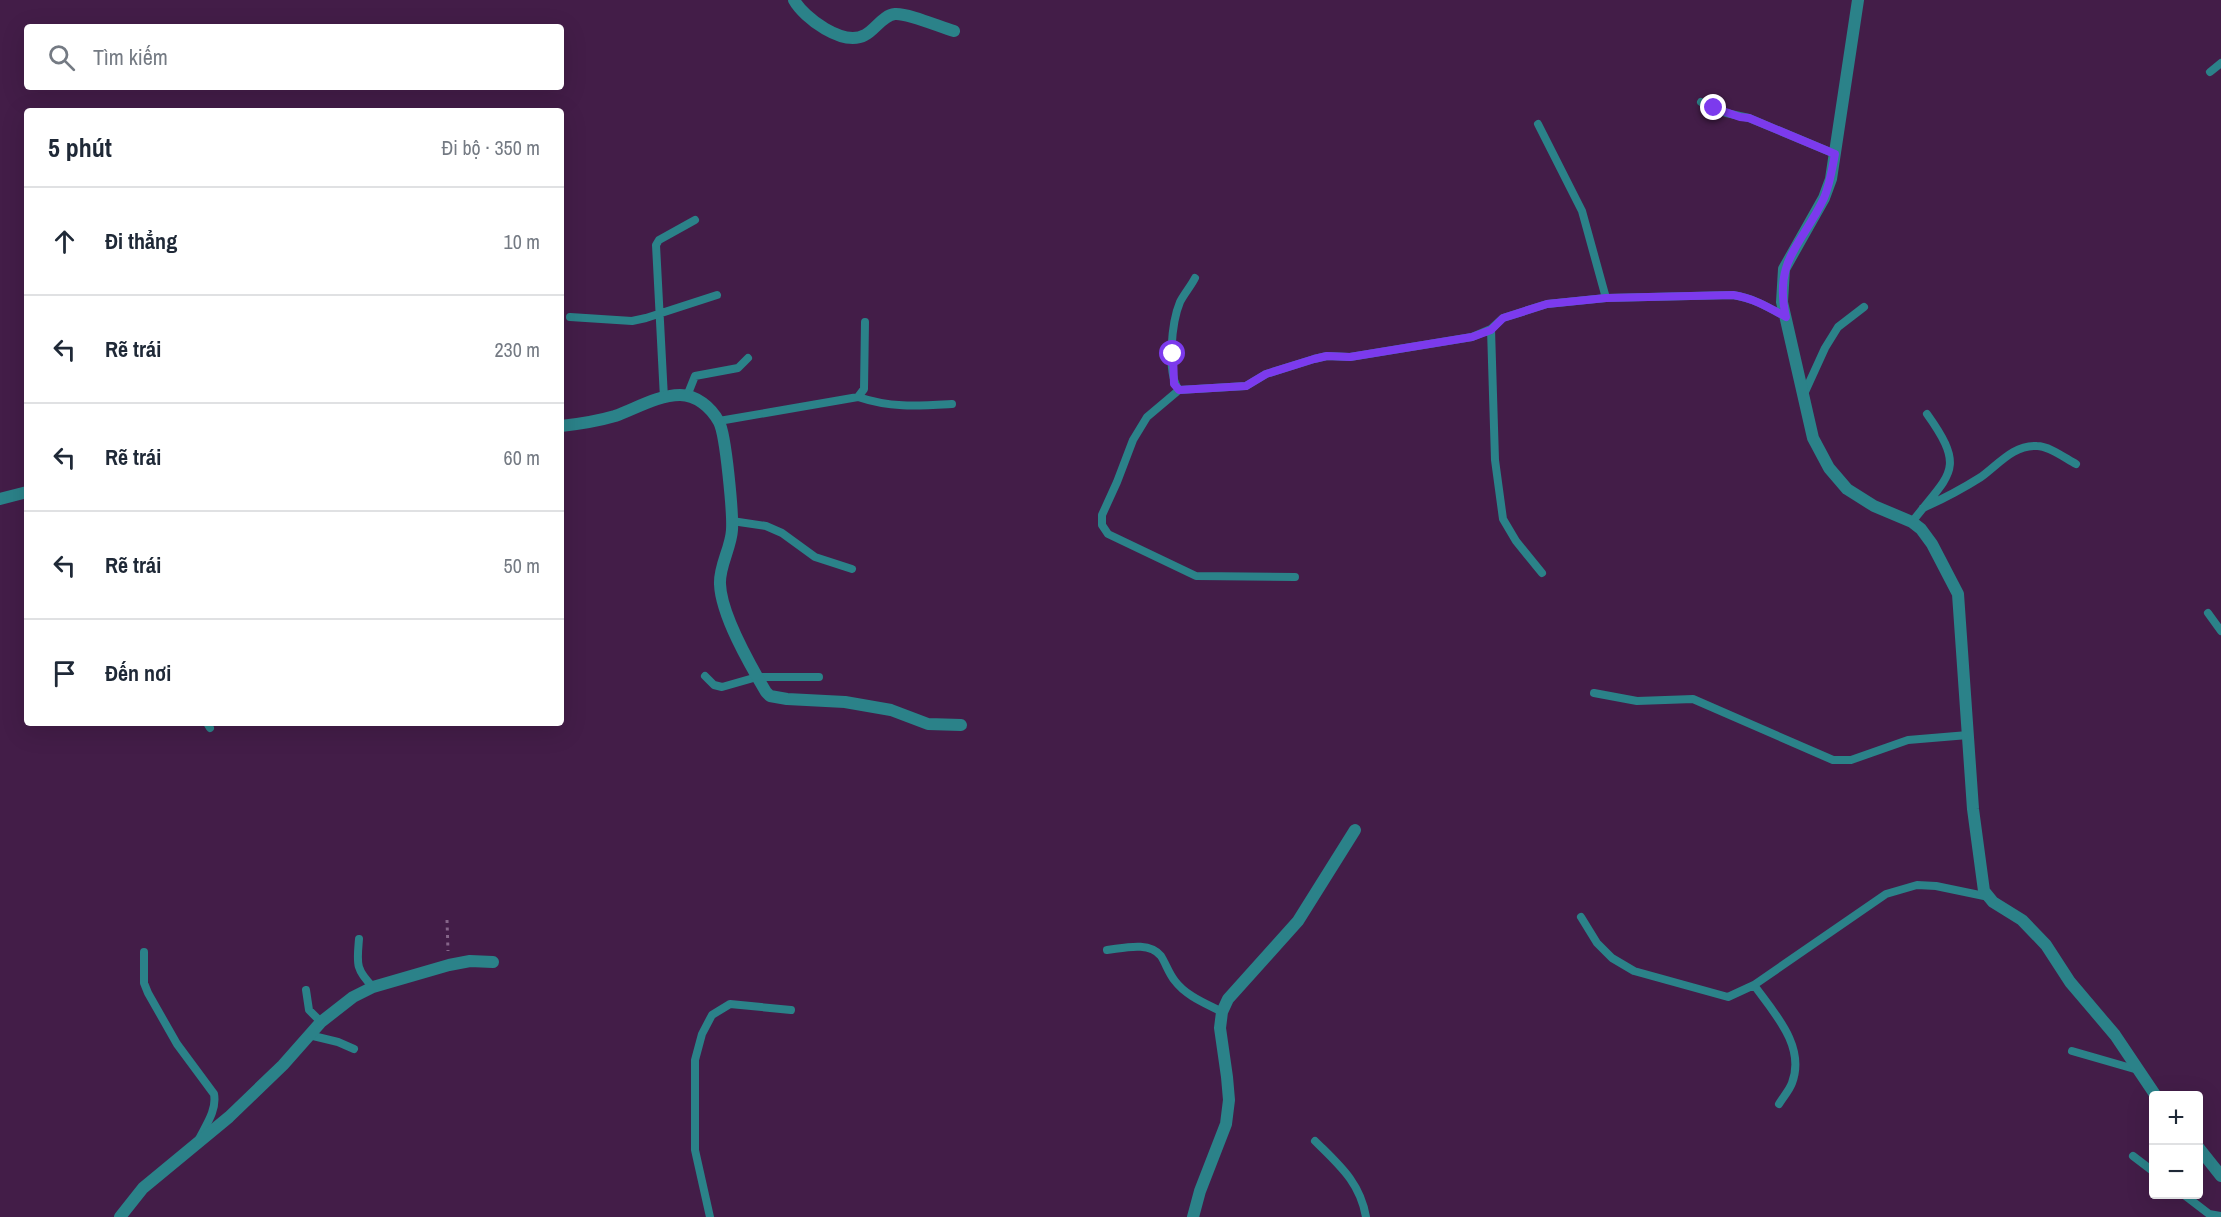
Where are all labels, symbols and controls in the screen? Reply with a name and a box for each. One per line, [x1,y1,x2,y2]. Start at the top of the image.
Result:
search box [24,24,564,90]
icon: search [45,41,78,74]
text: Tìm kiếm [93,42,168,72]
route end [1700,94,1726,120]
text: 5 phút [48,130,112,165]
text: Đi bộ · 350 m [442,134,540,161]
icon: ahead [48,225,81,258]
text: Đi thẳng [105,226,177,256]
text: 10 m [504,228,540,255]
icon: left [48,333,81,366]
text: Rẽ trái [105,334,161,364]
text: 230 m [494,336,540,363]
route start [1159,340,1185,366]
icon: left [48,441,81,474]
text: Rẽ trái [105,442,161,472]
text: 60 m [504,444,540,471]
icon: left [48,549,81,582]
text: Rẽ trái [105,550,161,580]
text: 50 m [504,552,540,579]
icon: arrive [48,657,81,690]
text: Đến nơi [105,658,171,688]
map controls [2149,1091,2203,1199]
button: + [2149,1091,2203,1145]
button: − [2149,1145,2203,1199]

